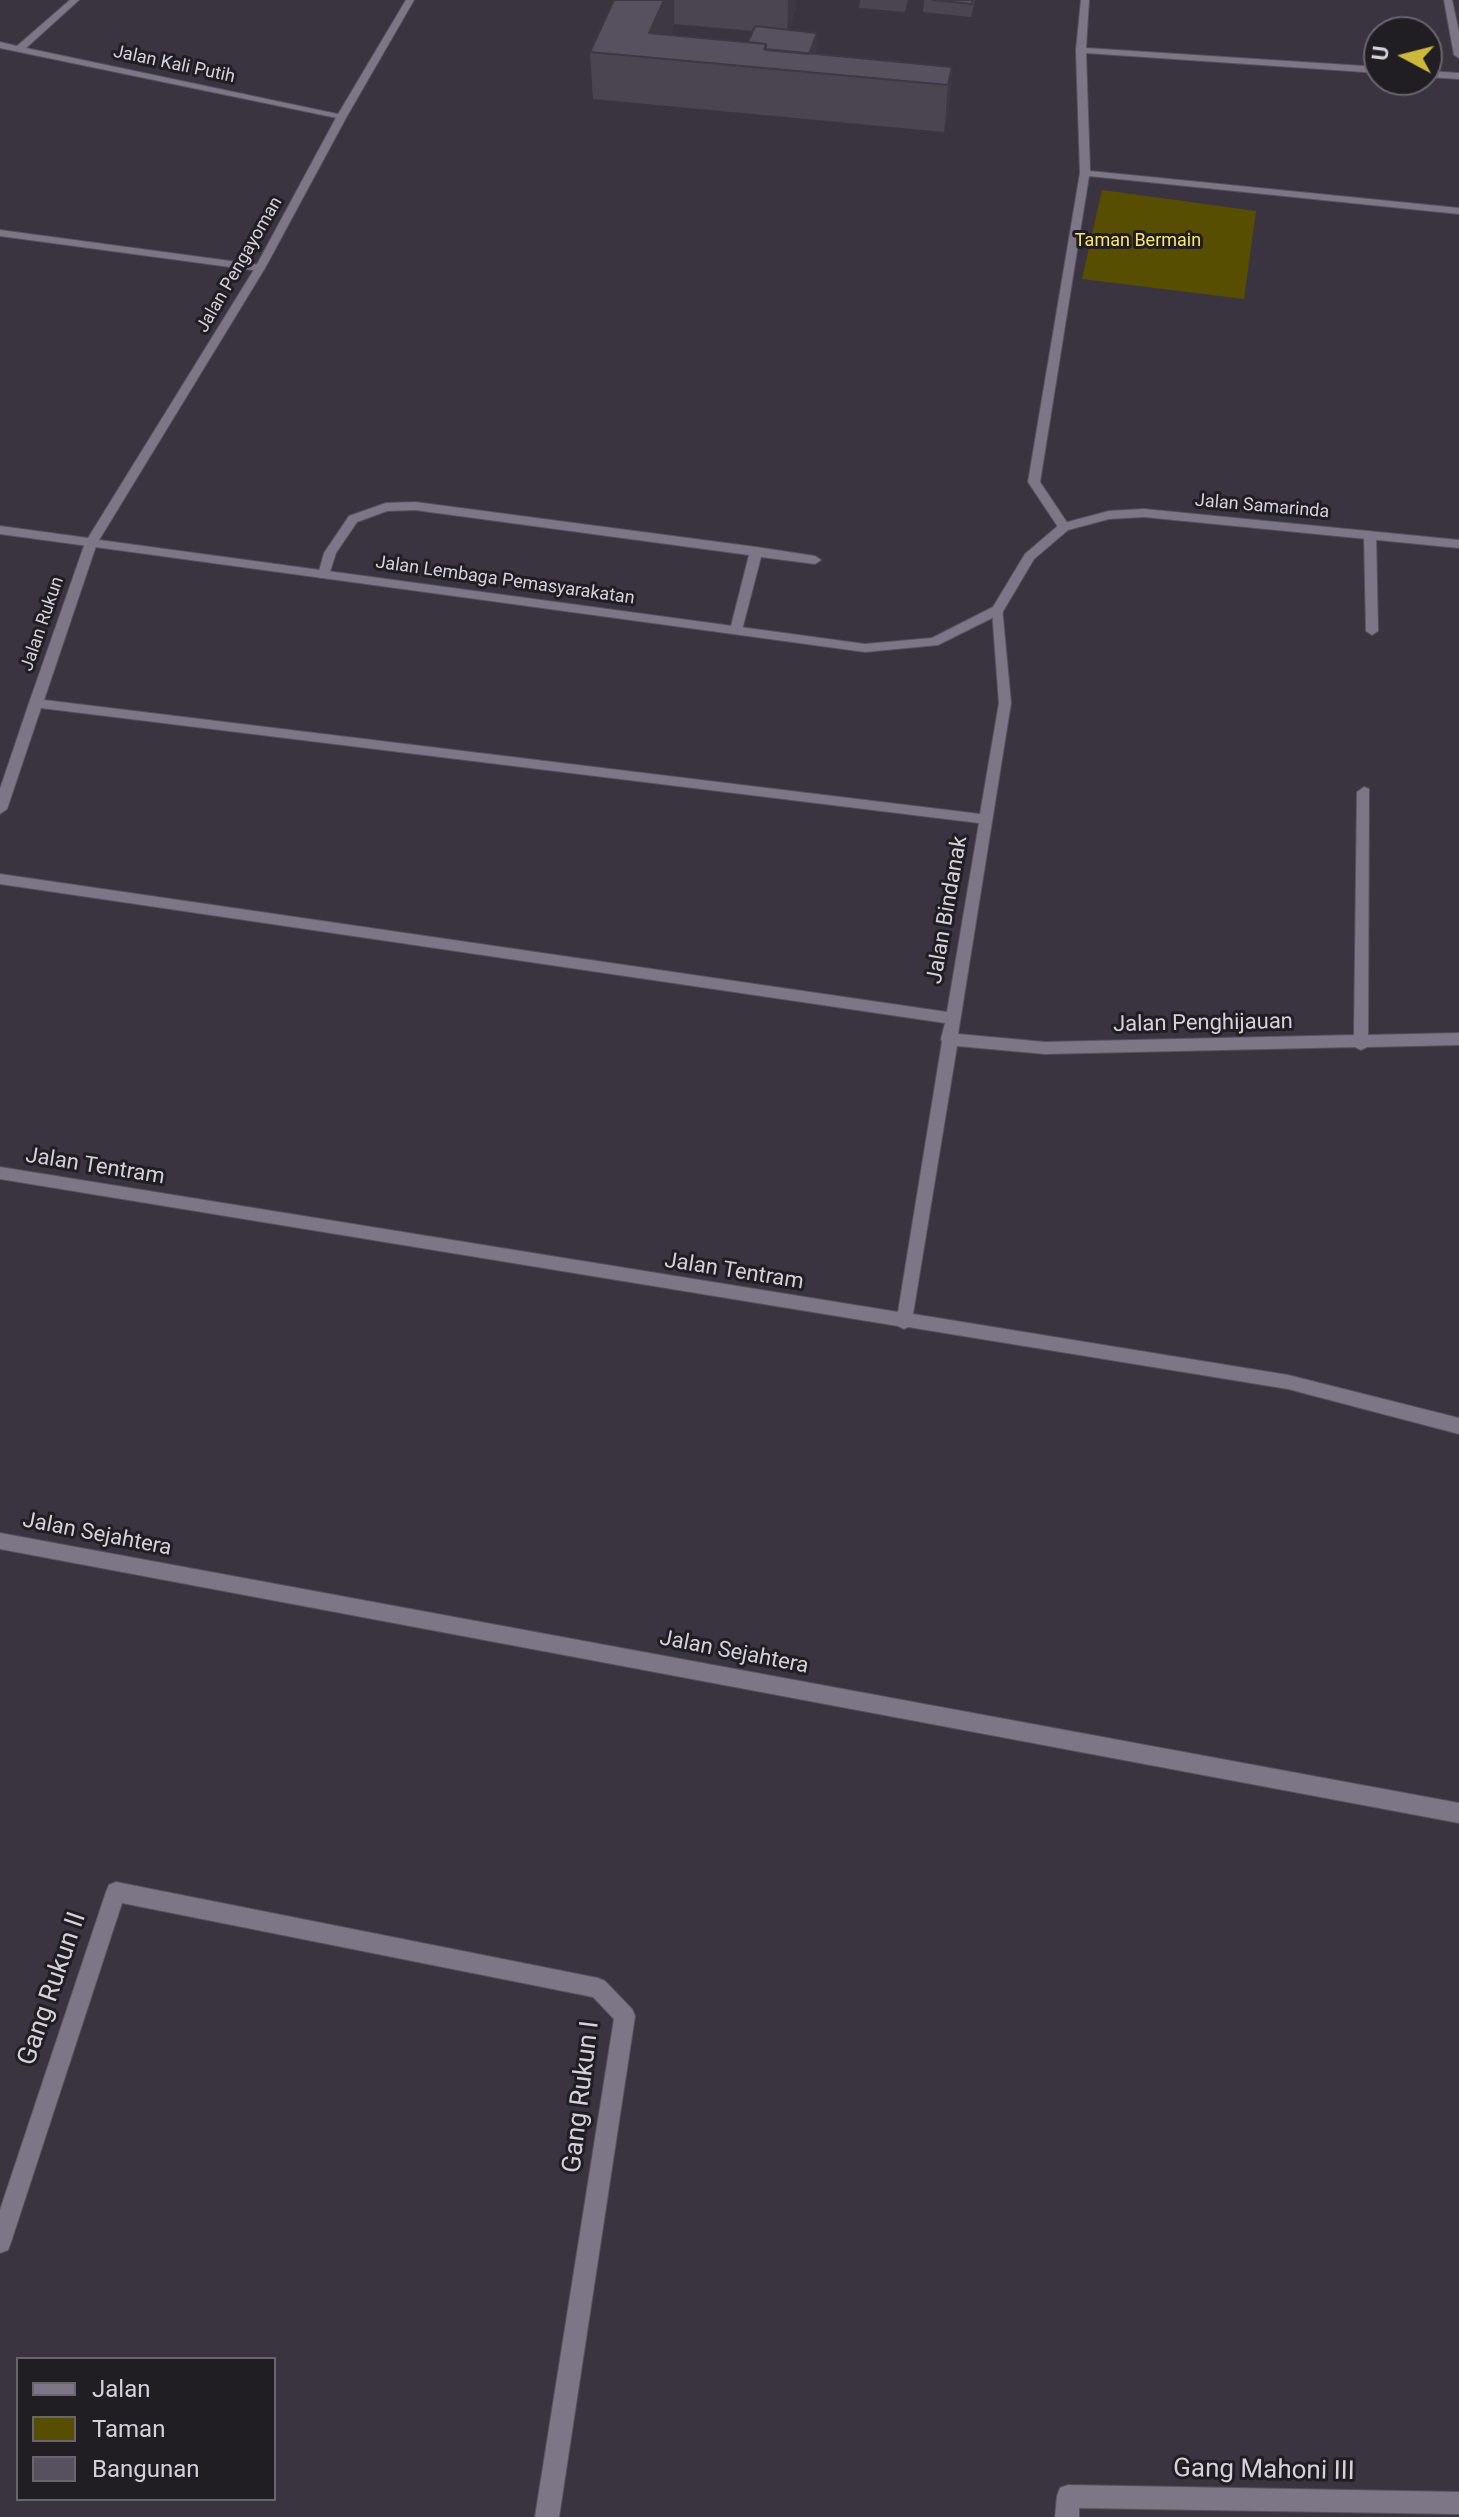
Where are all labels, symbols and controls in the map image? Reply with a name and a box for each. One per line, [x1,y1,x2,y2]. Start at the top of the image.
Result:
north arrow [1363,16,1443,96]
street label: Jalan Kali Putih [111,42,237,88]
text: U [1367,45,1394,62]
street label: Jalan Pengayoman [192,193,288,337]
park label: Taman Bermain [1075,230,1201,252]
street label: Jalan Samarinda [1194,490,1330,524]
street label: Jalan Lembaga Pemasyarakatan [374,552,636,610]
street label: Jalan Rukun [17,574,69,674]
street label: Jalan Bindanak [922,834,974,986]
street label: Jalan Penghijauan [1113,1009,1293,1039]
street label: Jalan Tentram [24,1143,166,1191]
street label: Jalan Tentram [663,1248,805,1296]
street label: Jalan Sejahtera [20,1508,174,1562]
street label: Jalan Sejahtera [657,1626,811,1680]
street label: Gang Rukun II [12,1908,94,2070]
street label: Gang Rukun I [557,2019,607,2175]
legend [16,2357,276,2501]
text: Jalan [92,2375,150,2403]
text: Taman [92,2415,165,2443]
street label: Gang Mahoni III [1173,2454,1355,2488]
text: Bangunan [92,2455,200,2483]

